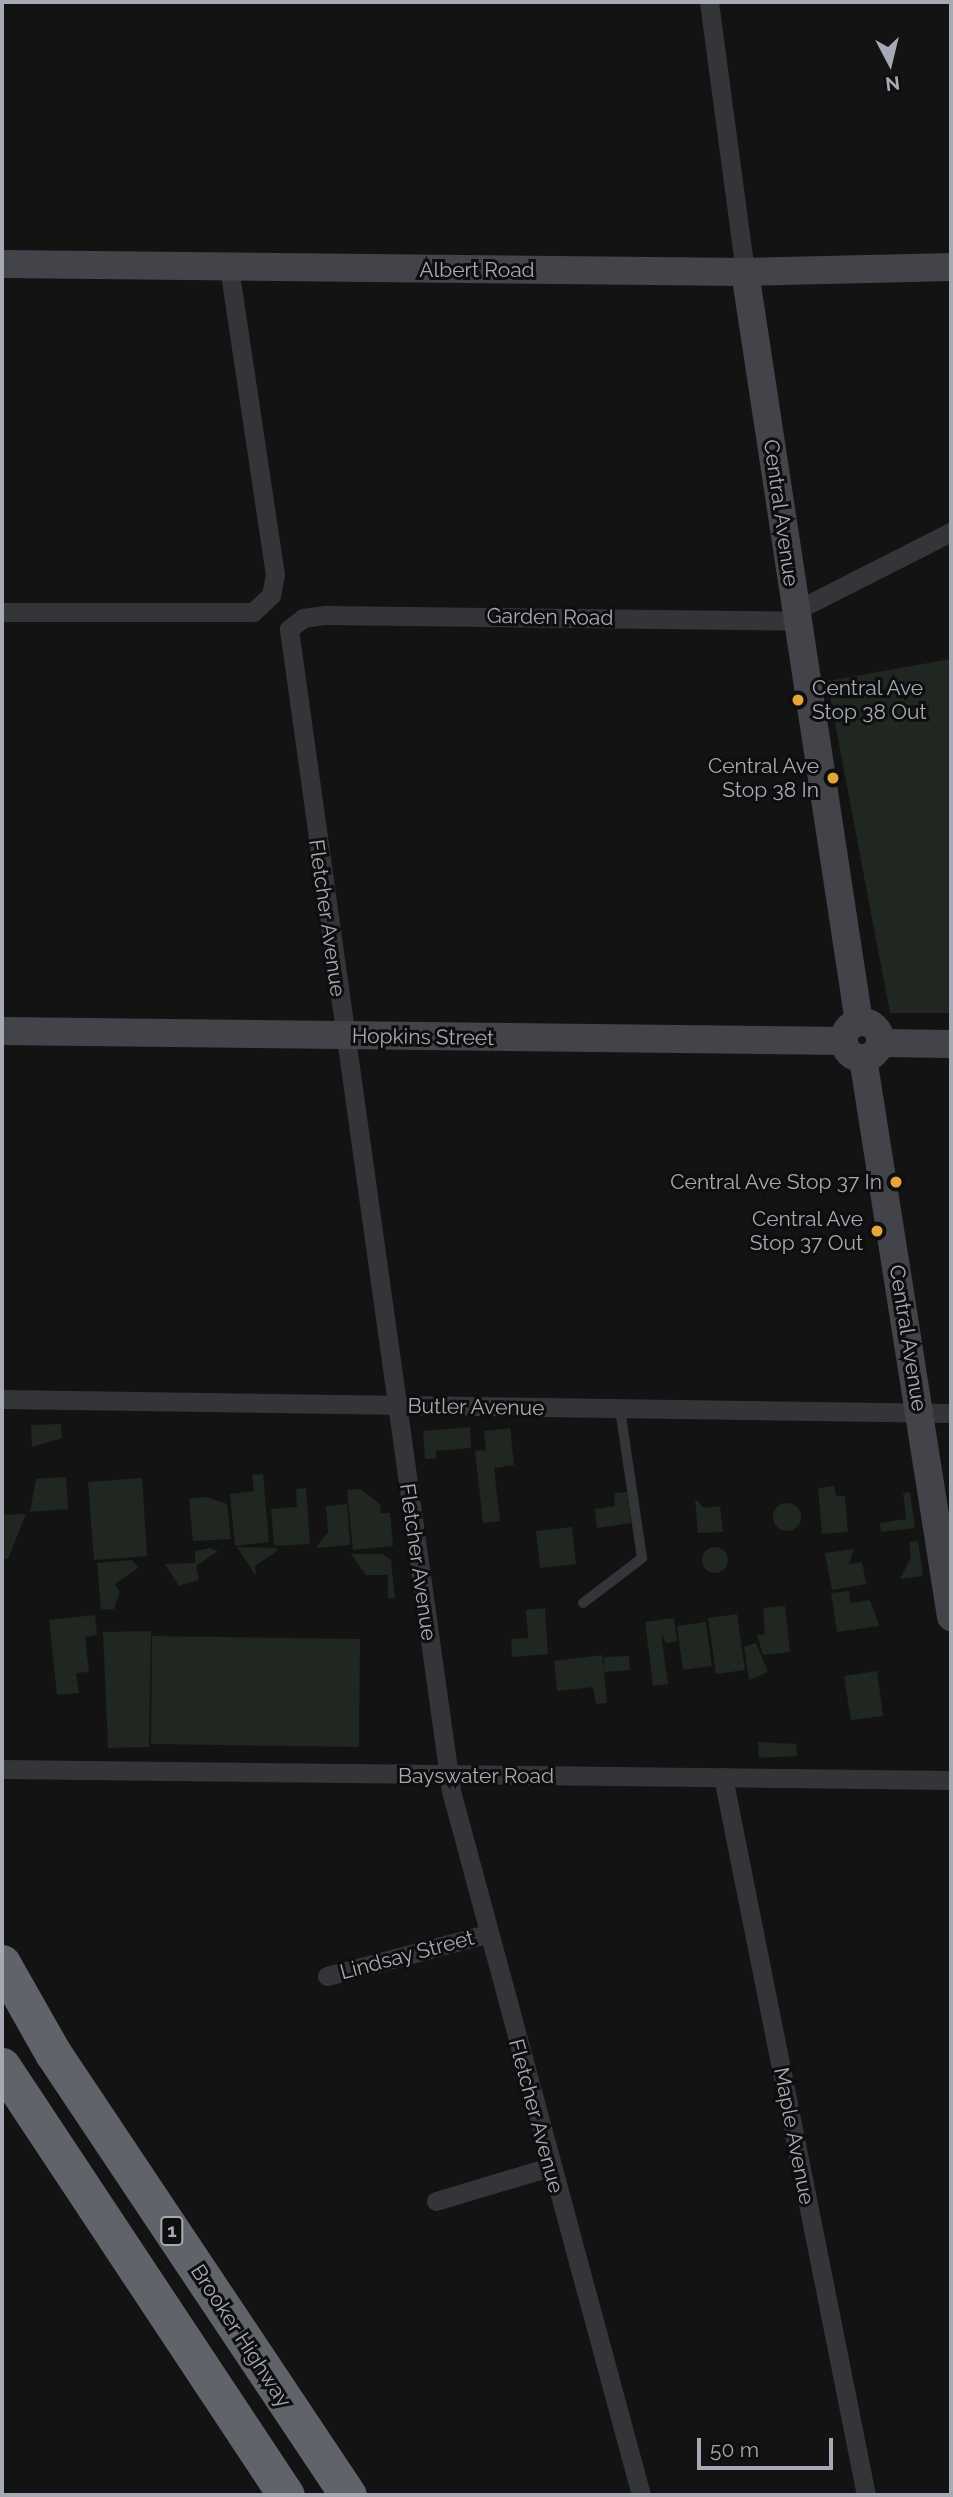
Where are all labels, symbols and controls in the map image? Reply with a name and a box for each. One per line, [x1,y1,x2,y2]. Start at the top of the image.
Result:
north arrow [855,28,925,98]
text: N [884,72,901,96]
street label: Albert Road [419,257,535,283]
street label: Central Avenue [758,437,804,589]
street label: Garden Road [486,603,614,631]
place label: Central Ave Stop 38 Out [812,675,927,725]
marker: Central Ave Stop 38 Out [790,692,806,708]
place label: Central Ave Stop 38 In [707,753,819,803]
marker: Central Ave Stop 38 In [825,770,841,786]
street label: Fletcher Avenue [303,837,351,999]
street label: Hopkins Street [352,1023,494,1051]
place label: Central Ave Stop 37 In [669,1169,882,1195]
marker: Central Ave Stop 37 In [888,1174,904,1190]
place label: Central Ave Stop 37 Out [750,1206,863,1256]
marker: Central Ave Stop 37 Out [869,1223,885,1239]
street label: Central Avenue [884,1262,932,1414]
street label: Butler Avenue [407,1393,545,1421]
street label: Fletcher Avenue [394,1481,442,1643]
street label: Bayswater Road [398,1763,554,1789]
street label: Lindsay Street [337,1925,477,1985]
street label: Fletcher Avenue [503,2036,569,2196]
street label: Maple Avenue [768,2065,820,2207]
road number: 1 [160,2216,184,2246]
street label: Brooker Highway [185,2260,297,2412]
scale bar [701,2424,838,2468]
text: 50 m [710,2437,759,2462]

